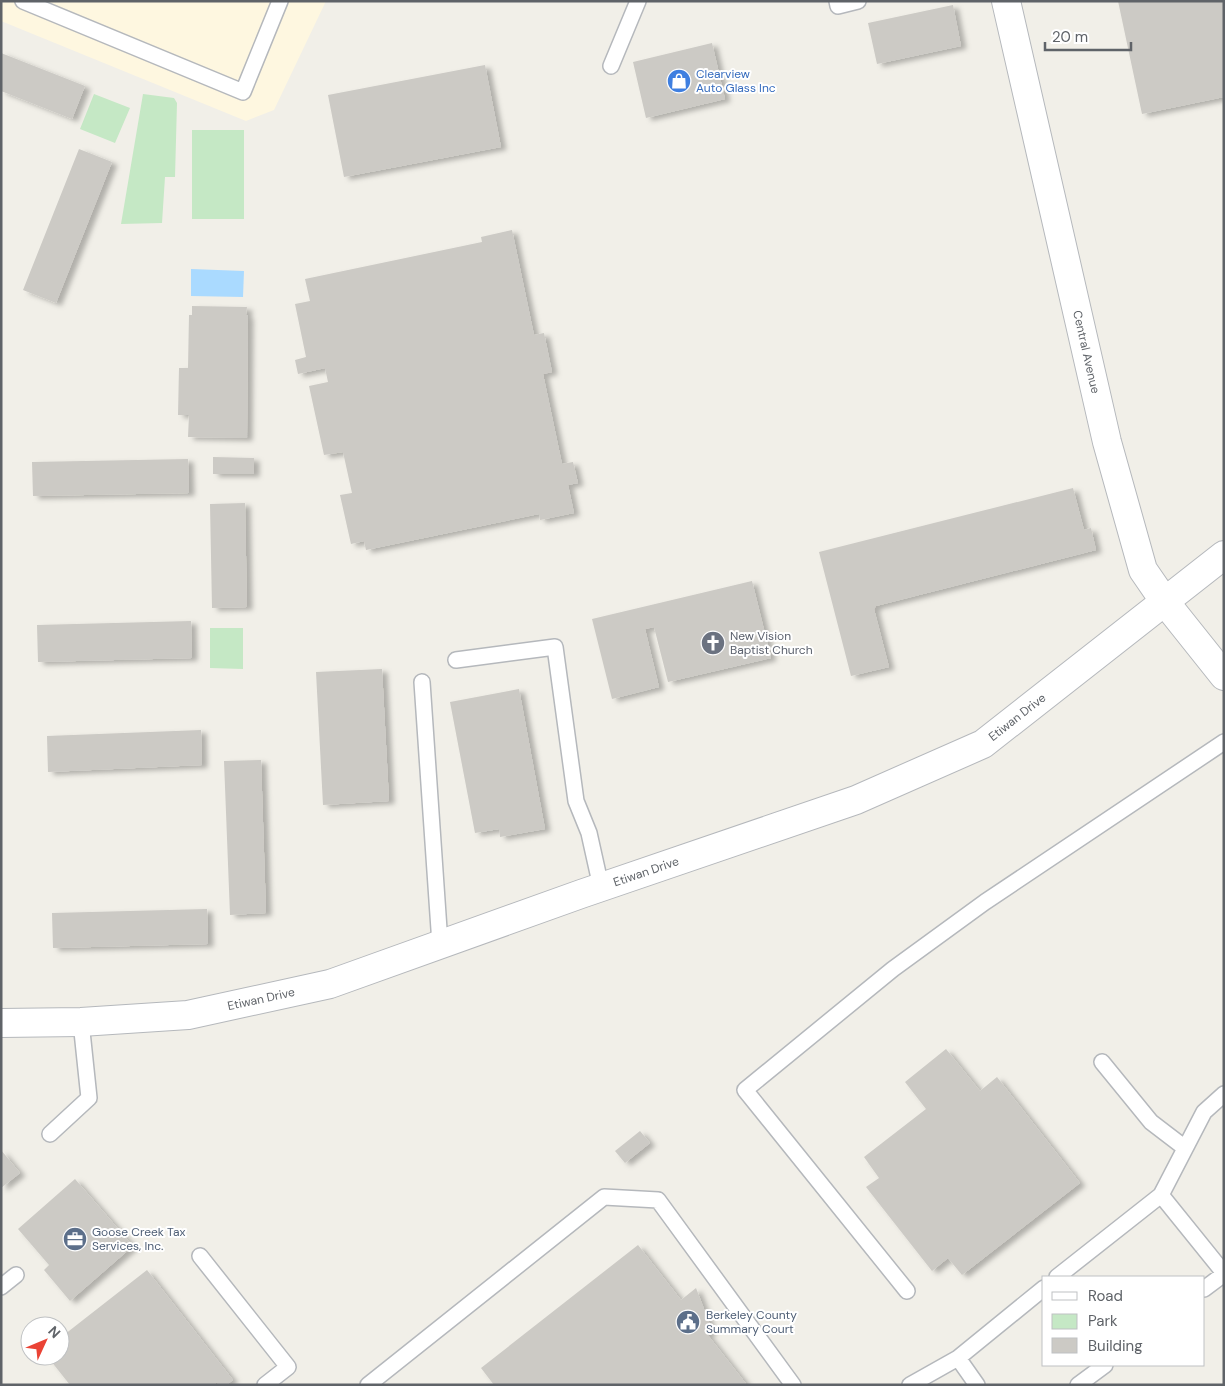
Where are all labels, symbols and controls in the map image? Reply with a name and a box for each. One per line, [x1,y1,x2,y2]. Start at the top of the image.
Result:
scale bar [1045,20,1131,52]
text: 20 m [1052,27,1088,47]
place label: Clearview Auto Glass Inc [696,66,776,96]
shop icon: Clearview Auto Glass Inc [666,68,692,94]
street label: Central Avenue [1069,309,1104,395]
place label: New Vision Baptist Church [730,628,813,658]
church icon: New Vision Baptist Church [700,630,726,656]
street label: Etiwan Drive [985,690,1049,745]
street label: Etiwan Drive [611,853,681,890]
street label: Etiwan Drive [226,984,296,1014]
place label: Goose Creek Tax Services, Inc. [92,1224,185,1254]
office icon: Goose Creek Tax Services, Inc. [62,1226,88,1252]
legend [1042,1276,1205,1366]
text: Road [1088,1286,1123,1306]
place label: Berkeley County Summary Court [706,1307,797,1337]
public building icon: Berkeley County Summary Court [675,1309,701,1335]
text: Park [1088,1311,1118,1331]
north arrow [20,1316,70,1366]
text: N [44,1322,64,1342]
text: Building [1088,1336,1143,1356]

